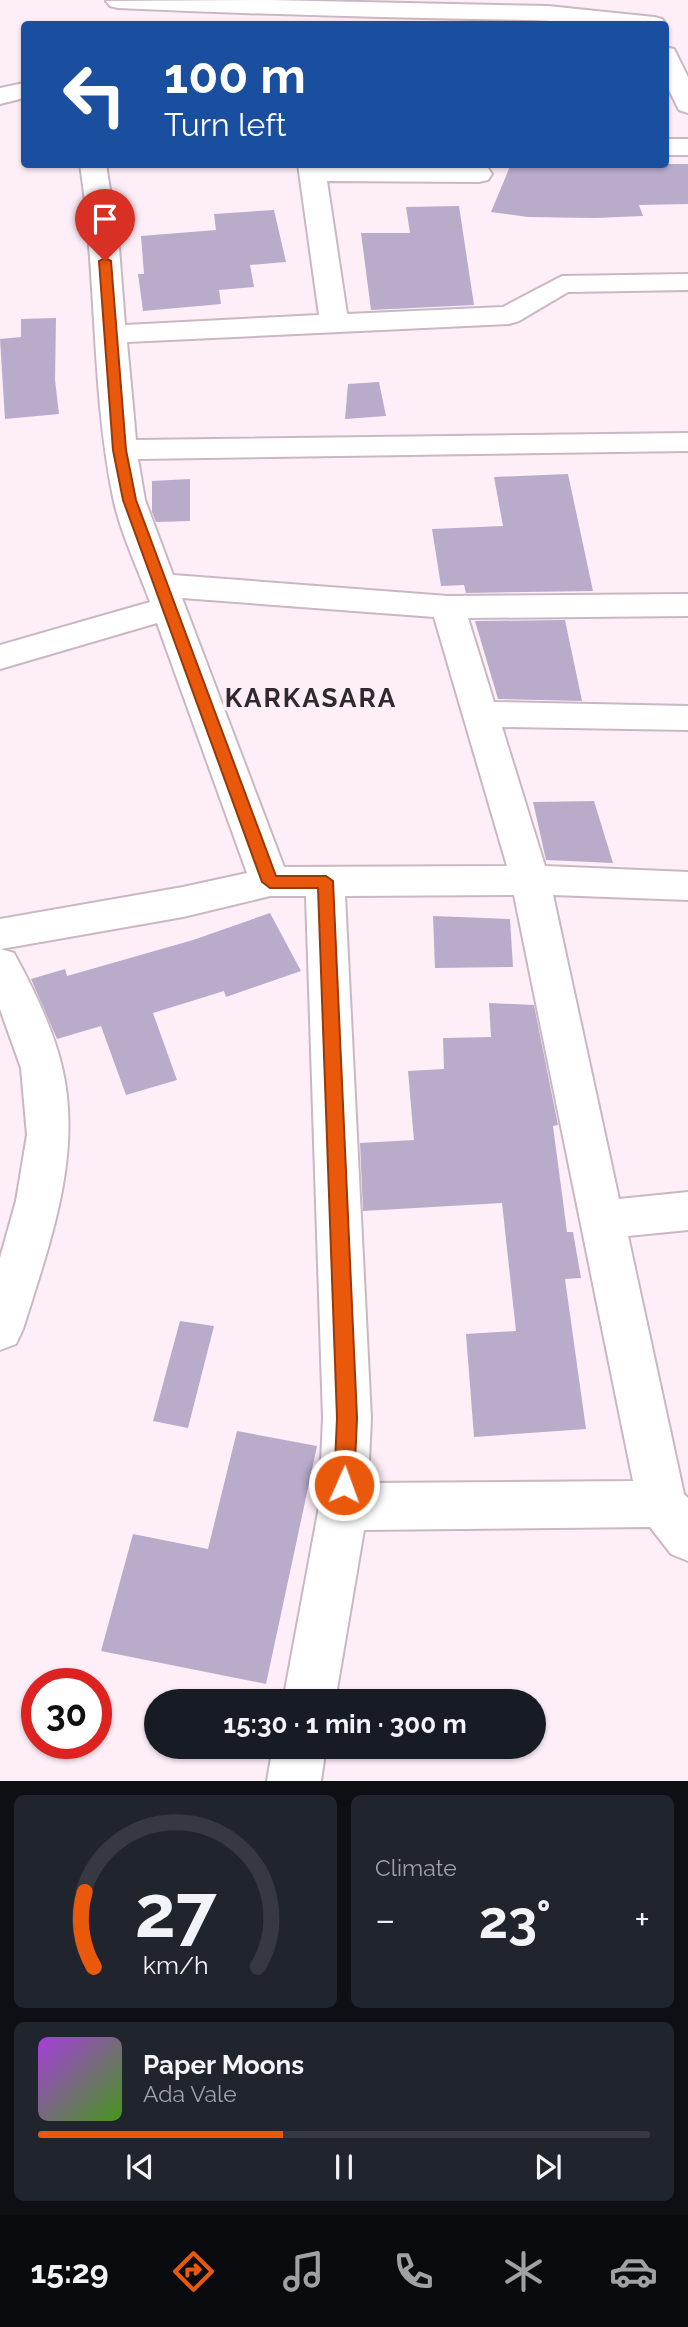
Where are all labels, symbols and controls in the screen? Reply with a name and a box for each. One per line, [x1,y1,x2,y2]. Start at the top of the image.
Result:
text: 100 m [164,47,306,104]
icon: left [49,49,140,140]
text: Turn left [164,106,286,143]
pin [75,189,135,261]
icon: arrive [86,200,124,238]
district label: KARKASARA [225,683,397,713]
position arrow [307,1448,381,1522]
speed limit sign: 30 [21,1668,112,1759]
text: 15:30 · 1 min · 300 m [223,1709,467,1739]
text: Climate [375,1854,457,1881]
text: 27 [135,1870,217,1955]
text: 23° [479,1889,551,1950]
text: − [375,1897,395,1942]
text: + [634,1897,650,1942]
text: km/h [143,1950,208,1980]
text: Paper Moons [143,2050,304,2080]
text: Ada Vale [143,2080,237,2107]
icon: previous [121,2148,159,2186]
icon: pause [325,2148,363,2186]
icon: next [529,2148,567,2186]
icon: directions [169,2247,218,2296]
icon: music [279,2247,328,2296]
icon: phone [389,2247,438,2296]
icon: climate [499,2247,548,2296]
icon: car [609,2247,658,2296]
text: 15:29 [30,2253,109,2290]

